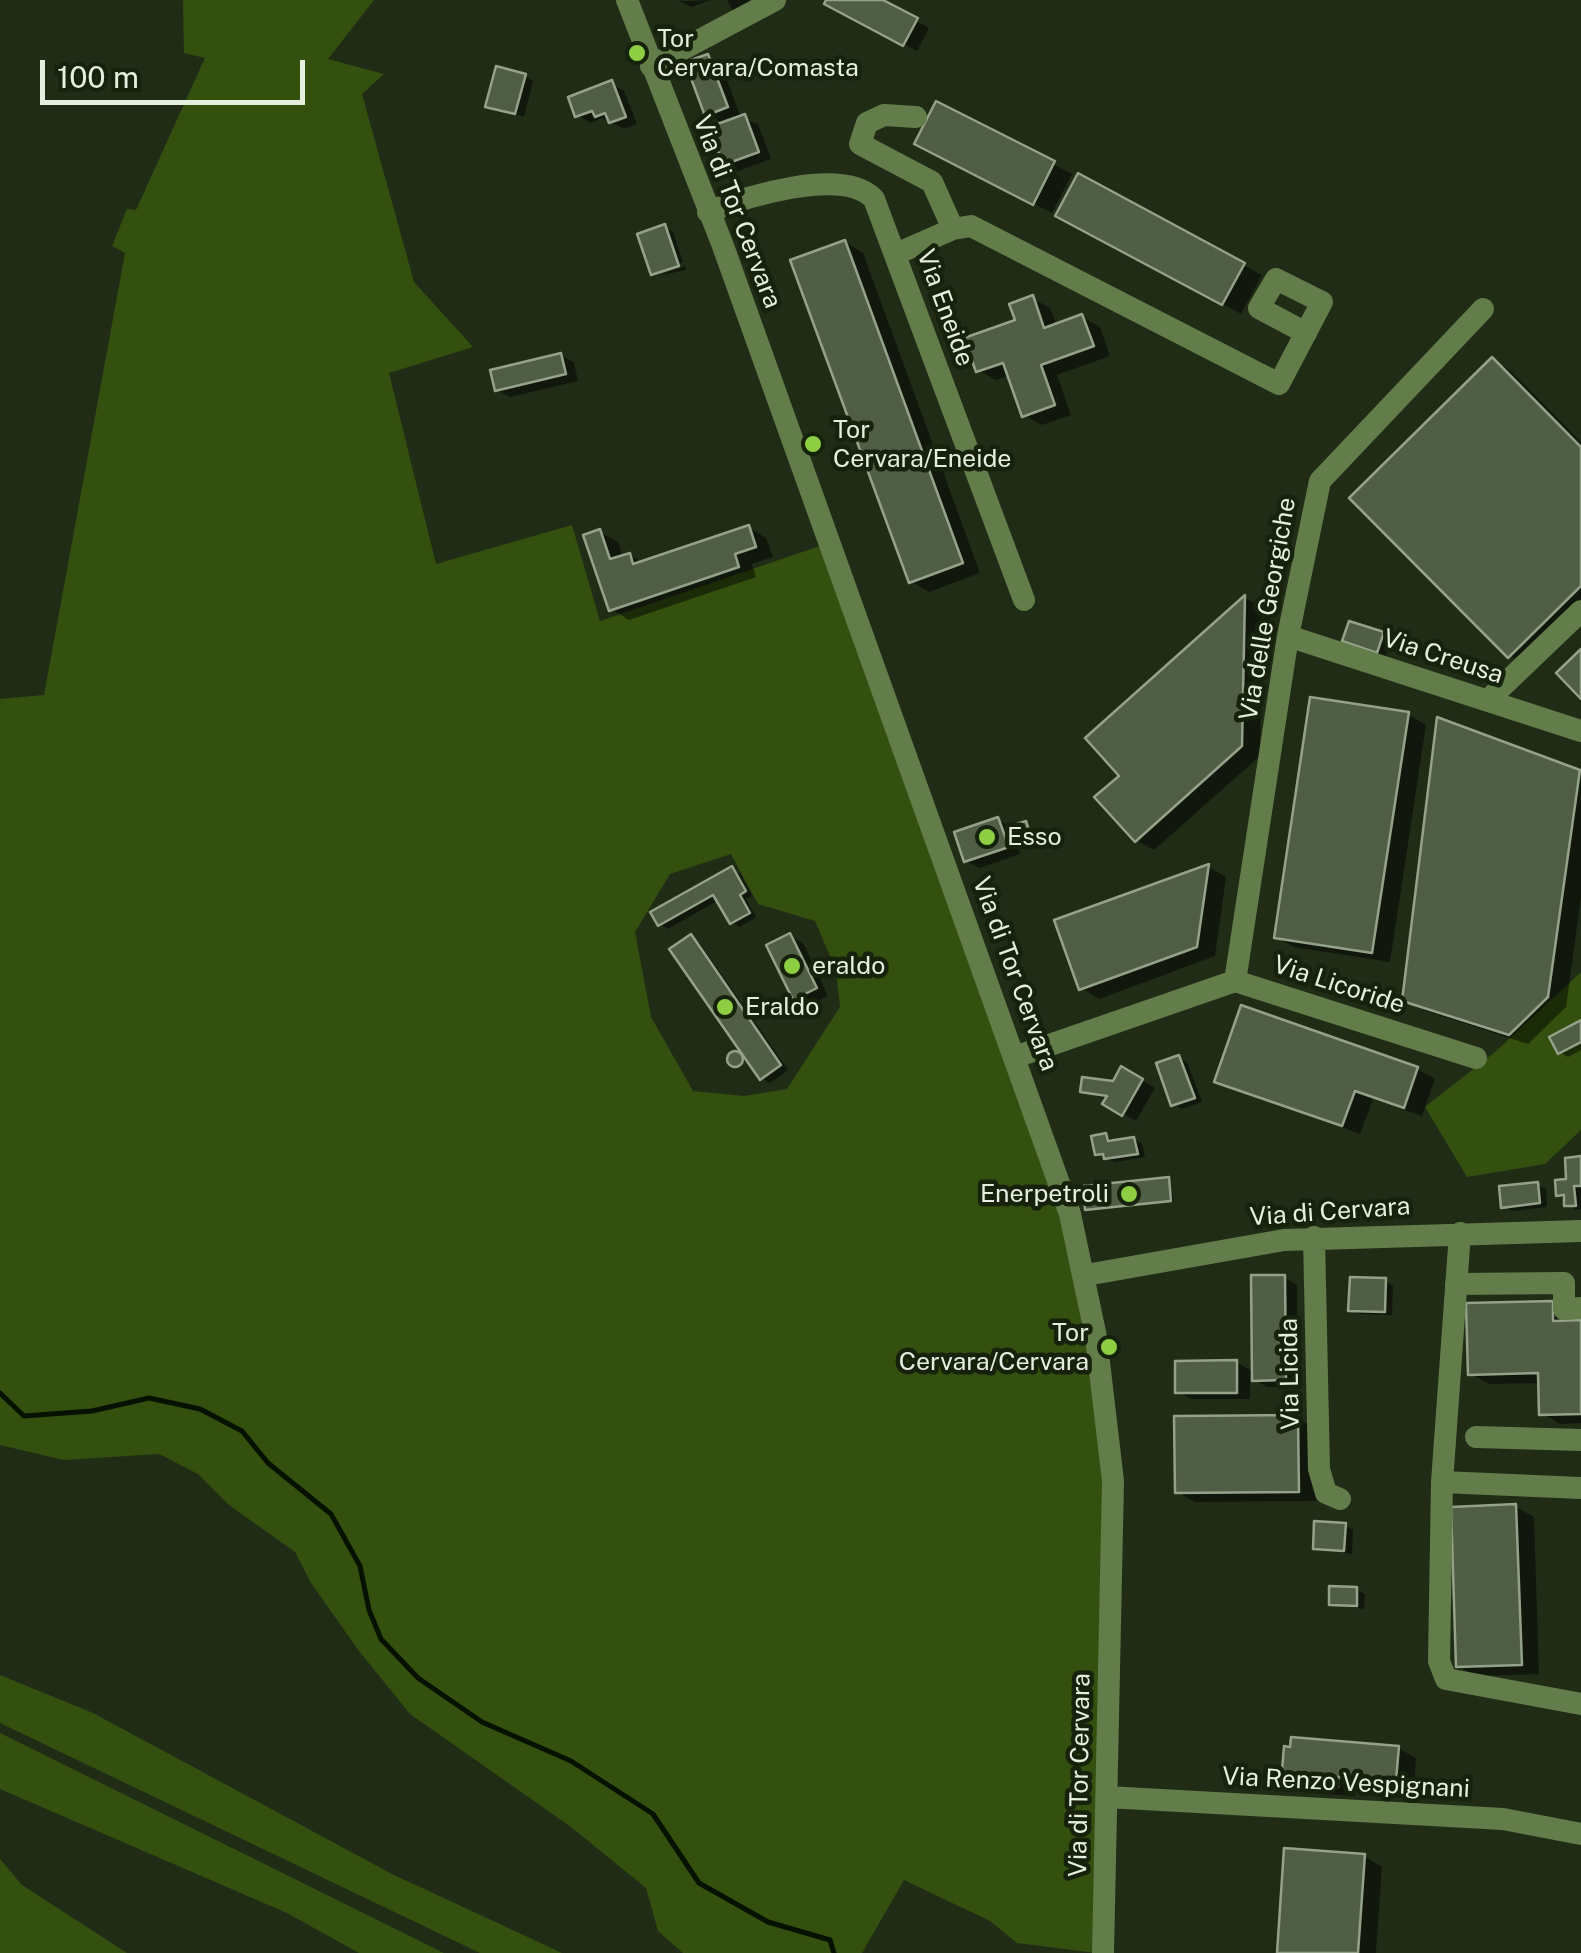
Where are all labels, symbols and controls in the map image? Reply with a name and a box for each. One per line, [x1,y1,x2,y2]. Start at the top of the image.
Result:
place label: Tor Cervara/Comasta [657,24,859,83]
scale bar [45,40,310,102]
marker: Tor Cervara/Comasta [626,42,648,64]
text: 100 m [57,59,139,95]
street label: Via di Tor Cervara [686,111,788,313]
street label: Via Eneide [910,246,980,370]
place label: Tor Cervara/Eneide [833,415,1012,474]
marker: Tor Cervara/Eneide [802,433,824,455]
street label: Via delle Georgiche [1234,495,1302,723]
street label: Via Creusa [1379,623,1507,691]
place label: Esso [1007,822,1062,852]
marker: Esso [976,826,998,848]
street label: Via di Tor Cervara [966,873,1064,1075]
street label: Via Licoride [1270,950,1408,1020]
place label: eraldo [812,951,885,981]
marker: eraldo [781,955,803,977]
place label: Eraldo [745,992,819,1022]
marker: Eraldo [714,996,736,1018]
place label: Enerpetroli [980,1179,1109,1209]
marker: Enerpetroli [1118,1183,1140,1205]
street label: Via di Cervara [1249,1191,1411,1233]
place label: Tor Cervara/Cervara [899,1318,1089,1377]
street label: Via Licida [1274,1318,1306,1430]
marker: Tor Cervara/Cervara [1098,1336,1120,1358]
street label: Via di Tor Cervara [1063,1673,1097,1877]
street label: Via Renzo Vespignani [1221,1762,1471,1804]

